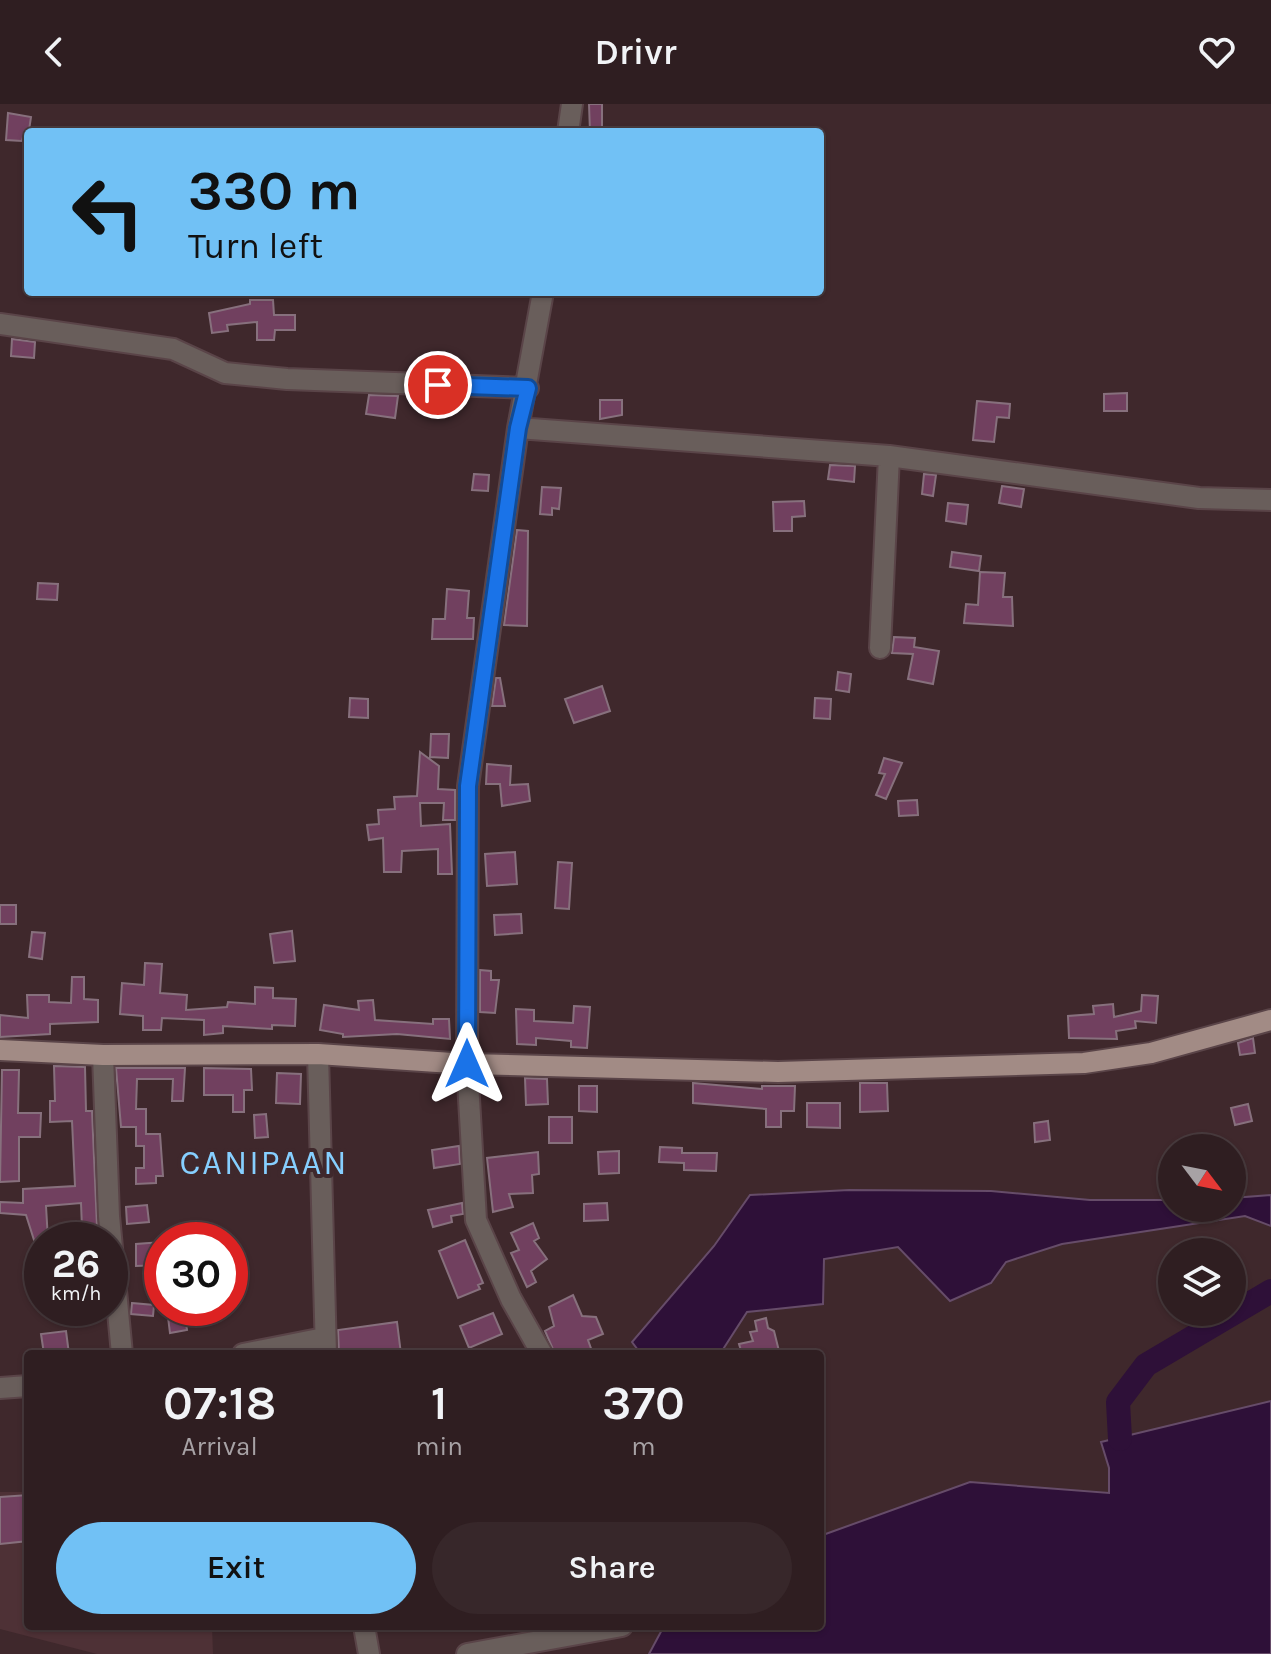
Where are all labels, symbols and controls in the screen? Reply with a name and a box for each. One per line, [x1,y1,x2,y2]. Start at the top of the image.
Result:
icon: back [32,30,76,74]
icon: heart [1195,30,1239,74]
text: Drivr [594,31,677,73]
text: 330 m [188,158,360,223]
icon: left [56,160,160,264]
text: Turn left [188,225,323,267]
pin [404,351,472,419]
icon: arrive [416,363,460,407]
position arrow [425,1022,509,1106]
north arrow [1158,1134,1246,1222]
map controls [1158,1134,1246,1326]
district label: CANIPAAN [180,1143,348,1183]
speed limit sign: 30 [144,1222,248,1326]
button: layers [1158,1238,1246,1326]
text: 26 [52,1240,100,1287]
text: km/h [51,1282,101,1305]
text: 07:18 [163,1375,276,1431]
text: 1 [431,1375,448,1431]
text: 370 [602,1375,685,1431]
text: Arrival [182,1431,258,1462]
text: min [415,1431,463,1462]
text: m [631,1431,656,1462]
button: Exit [56,1522,416,1614]
button: Share [432,1522,792,1614]

